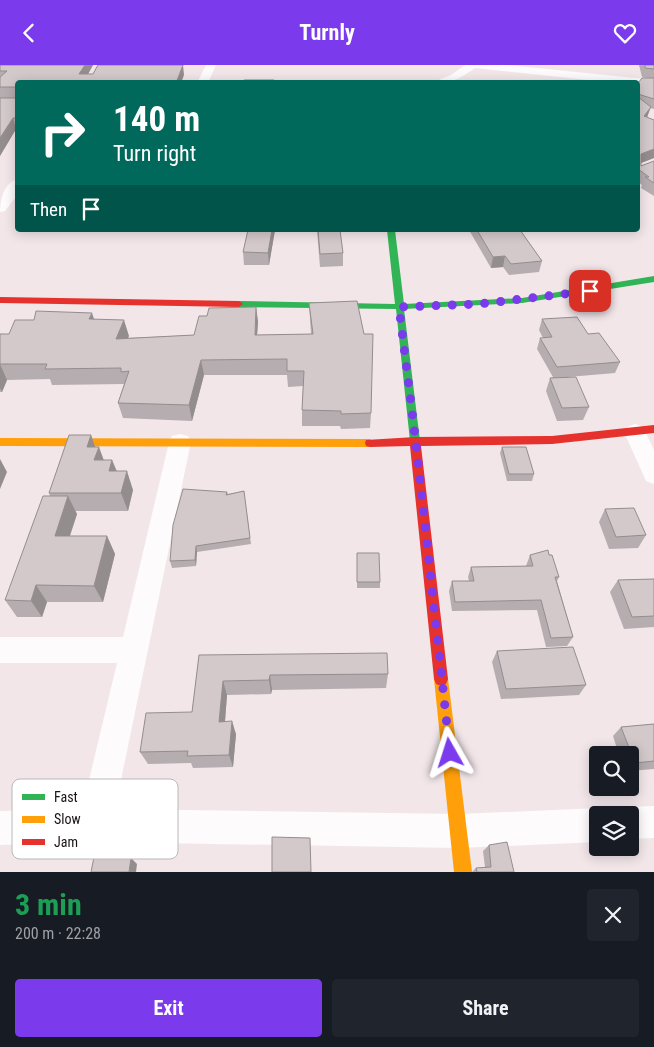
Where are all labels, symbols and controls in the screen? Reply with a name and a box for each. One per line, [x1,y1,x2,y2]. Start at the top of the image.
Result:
icon: back [15,19,43,47]
icon: heart [611,19,639,47]
text: Turnly [299,20,355,45]
text: 140 m [113,99,200,140]
icon: right [30,100,95,165]
text: Turn right [113,141,196,166]
icon: arrive [77,195,105,223]
text: Then [30,198,67,221]
pin [569,270,611,312]
icon: arrive [576,277,604,305]
position arrow [423,726,475,778]
map controls [589,746,639,856]
button: search [589,746,639,796]
legend [12,779,178,859]
text: Fast [54,789,78,805]
button: layers [589,806,639,856]
text: Slow [54,811,81,827]
text: Jam [54,834,78,850]
text: 3 min [15,887,82,922]
button: close [587,889,639,941]
text: 200 m · 22:28 [15,924,101,943]
button: Exit [15,979,322,1037]
button: Share [332,979,639,1037]

